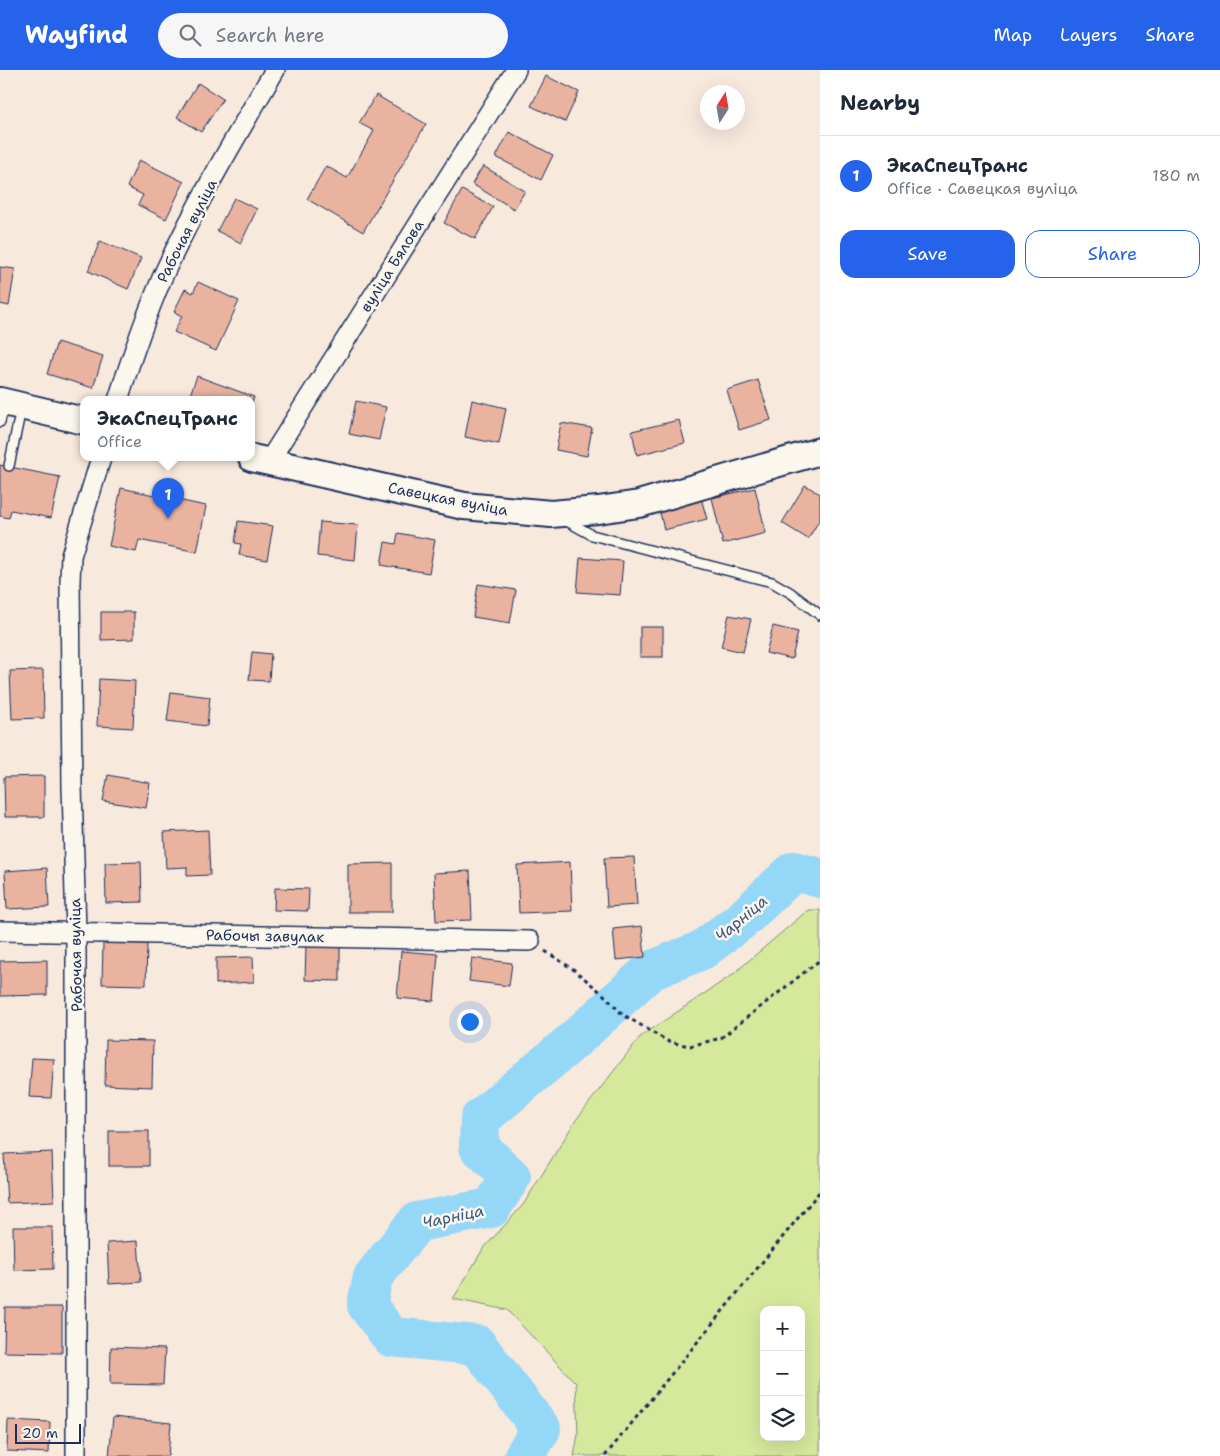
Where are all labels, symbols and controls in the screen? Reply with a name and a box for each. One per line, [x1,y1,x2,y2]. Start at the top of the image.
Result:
search box [158,13,508,58]
text: Wayfind [25,19,128,51]
icon: search [176,21,204,49]
text: Search here [216,23,324,48]
text: Map [994,23,1032,47]
text: Layers [1060,23,1117,47]
text: Share [1145,23,1195,47]
north arrow [700,85,745,130]
text: Nearby [840,89,920,117]
text: ЭкаСпецТранс [887,153,1028,178]
text: 1 [852,165,860,186]
text: 180 m [1152,165,1200,186]
street label: Рабочая вуліца [152,175,222,286]
text: Office · Савецкая вуліца [887,178,1078,199]
street label: вуліца Бялова [356,216,429,316]
button: Save [840,230,1015,278]
button: Share [1025,230,1200,278]
popup [80,396,255,461]
text: ЭкаСпецТранс [97,406,238,431]
text: Office [97,431,142,452]
pin: 1 [152,478,184,519]
street label: Савецкая вуліца [386,478,510,521]
water label: Чарніца [711,890,772,946]
street label: Рабочая вуліца [65,897,87,1012]
street label: Рабочы завулак [206,925,324,947]
your location [457,1009,483,1035]
water label: Чарніца [421,1200,486,1233]
map controls [760,1306,805,1441]
button: + [760,1306,805,1351]
button: − [760,1351,805,1396]
button: layers [760,1396,805,1441]
scale bar [15,1421,81,1444]
text: 20 m [22,1424,58,1442]

